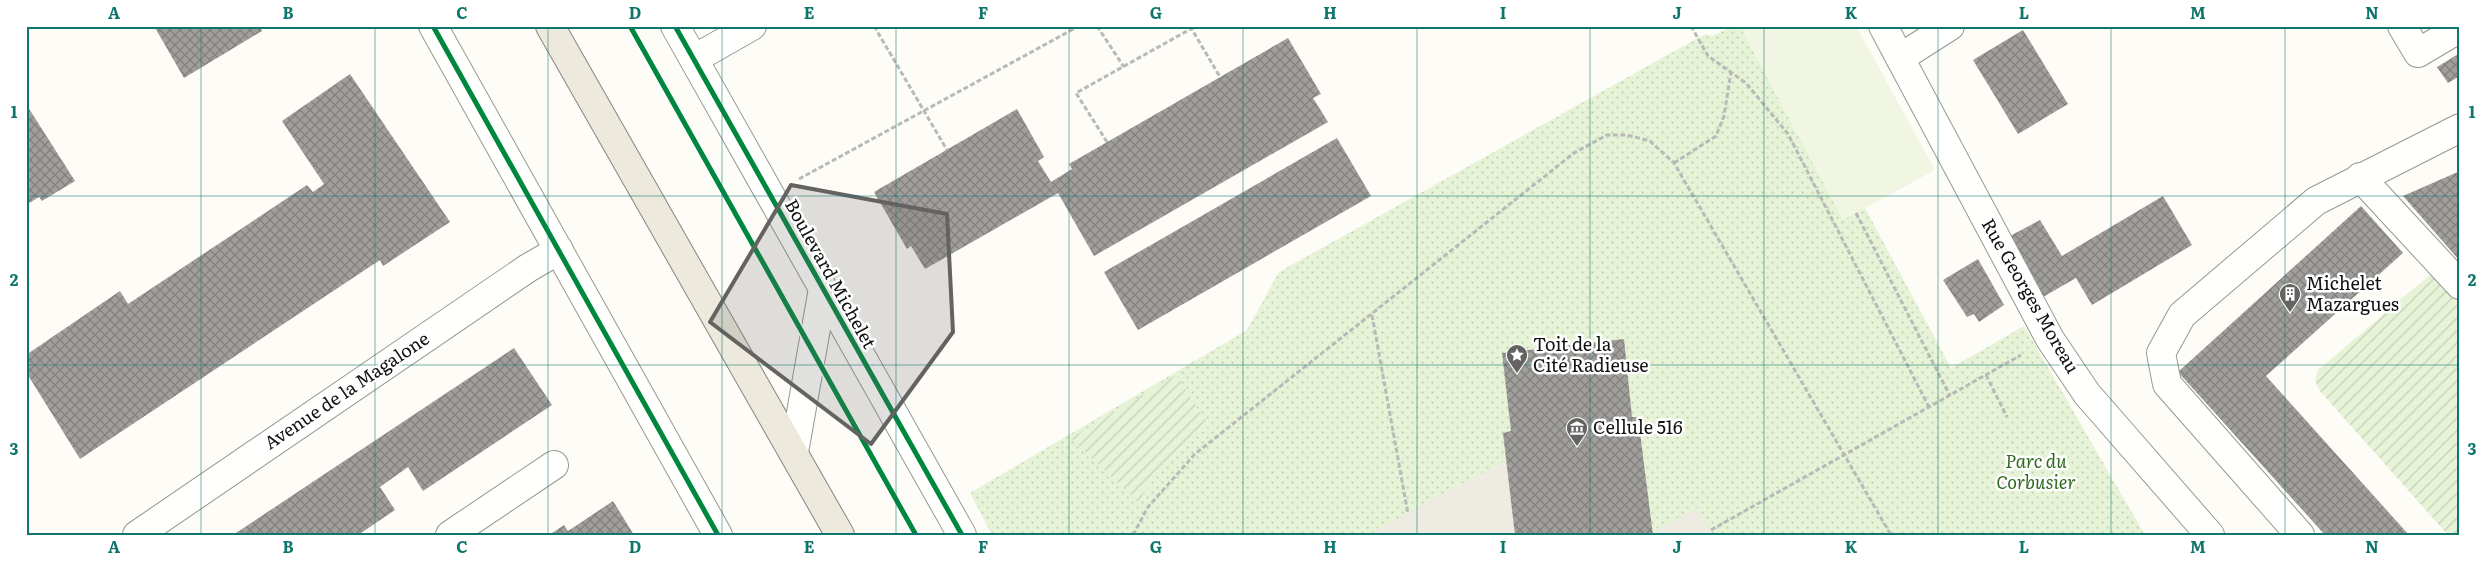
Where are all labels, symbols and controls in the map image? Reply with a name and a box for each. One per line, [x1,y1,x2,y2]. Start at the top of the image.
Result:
text: A [108,0,120,24]
text: B [282,0,294,24]
text: C [456,0,468,24]
text: D [629,0,641,24]
text: E [804,0,815,24]
text: F [978,0,988,24]
text: G [1150,0,1162,24]
text: H [1323,0,1337,24]
text: I [1500,0,1506,24]
text: J [1672,0,1682,24]
text: K [1845,0,1858,24]
text: L [2019,0,2029,24]
text: M [2190,0,2206,24]
text: N [2365,0,2379,24]
text: 1 [11,99,18,123]
text: 1 [2469,99,2476,123]
street label: Boulevard Michelet [779,194,884,354]
street label: Rue Georges Moreau [1976,213,2087,378]
text: 2 [10,267,19,291]
text: 2 [2468,267,2477,291]
place label: Michelet Mazargues [2306,269,2399,317]
building icon: Michelet Mazargues [2278,282,2302,313]
street label: Avenue de la Magalone [258,324,434,455]
place label: Toit de la Cité Radieuse [1533,330,1649,378]
place icon: Toit de la Cité Radieuse [1505,343,1529,374]
place label: Cellule 516 [1593,413,1683,440]
museum icon: Cellule 516 [1565,416,1589,447]
text: 3 [10,436,19,460]
text: 3 [2468,436,2477,460]
park label: Parc du Corbusier [1996,447,2076,495]
text: A [108,534,120,558]
text: B [282,534,294,558]
text: C [456,534,468,558]
text: D [629,534,641,558]
text: E [804,534,815,558]
text: F [978,534,988,558]
text: G [1150,534,1162,558]
text: H [1323,534,1337,558]
text: I [1500,534,1506,558]
text: J [1672,534,1682,558]
text: K [1845,534,1858,558]
text: L [2019,534,2029,558]
text: M [2190,534,2206,558]
text: N [2365,534,2379,558]

